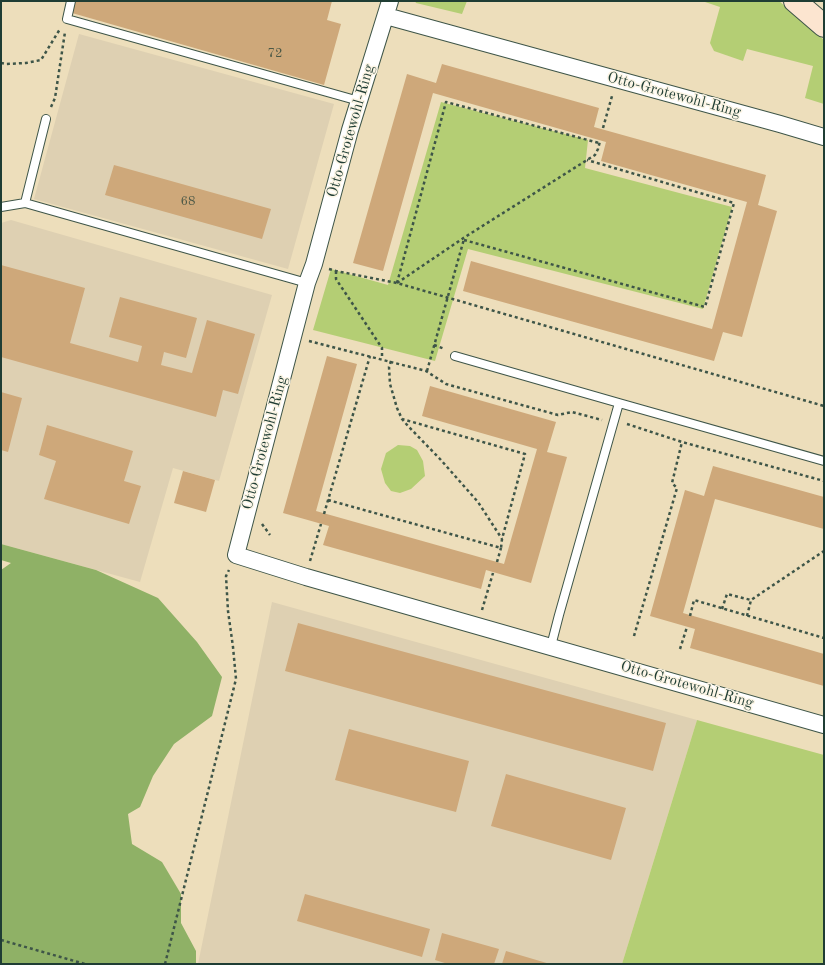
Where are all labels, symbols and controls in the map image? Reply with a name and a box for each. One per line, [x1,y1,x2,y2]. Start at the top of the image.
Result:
house number: 72 [267,46,283,62]
street label: Otto-Grotewohl-Ring [323,62,379,200]
street label: Otto-Grotewohl-Ring [605,68,743,122]
house number: 68 [180,194,196,210]
street label: Otto-Grotewohl-Ring [238,374,292,512]
street label: Otto-Grotewohl-Ring [618,657,756,713]

